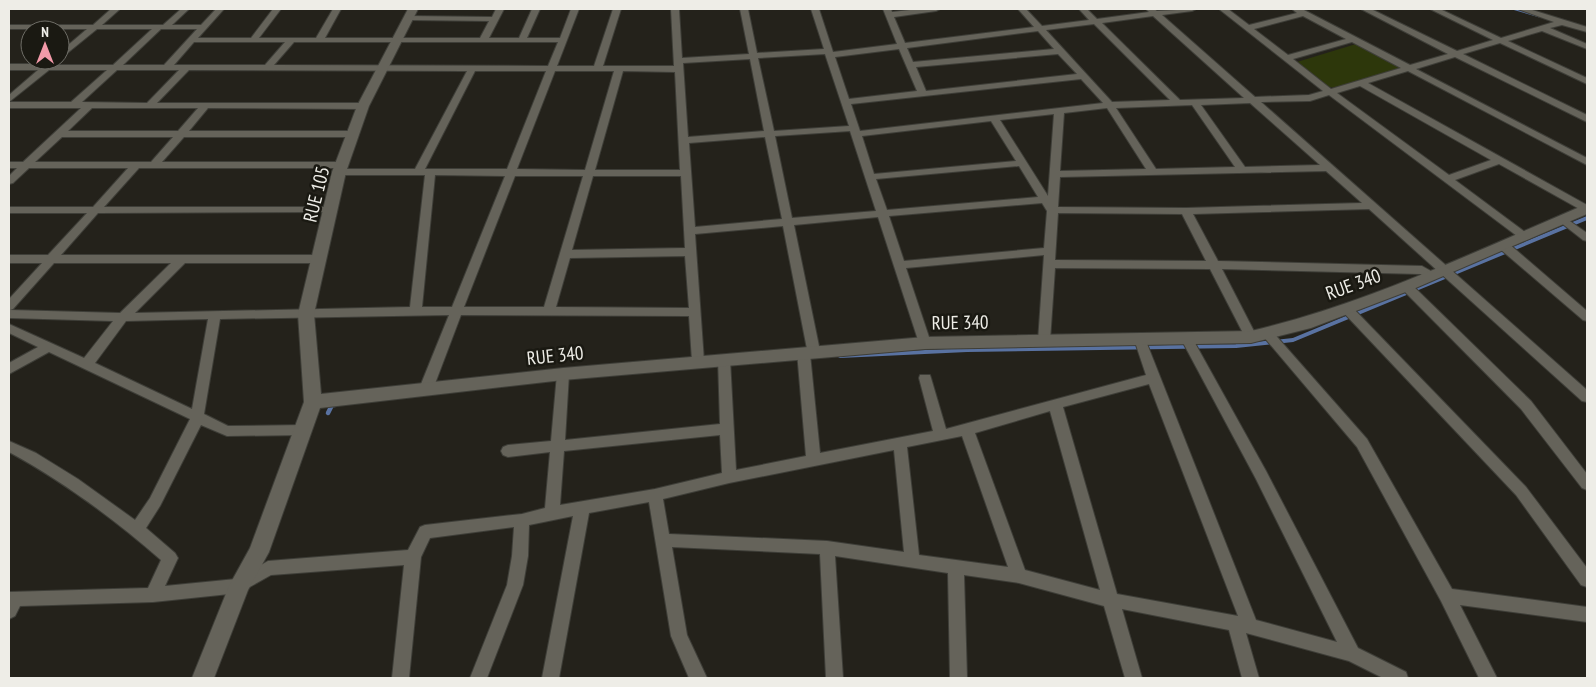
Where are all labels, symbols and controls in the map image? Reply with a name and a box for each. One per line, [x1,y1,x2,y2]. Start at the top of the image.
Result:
north arrow [20,20,70,70]
text: N [41,23,49,41]
street label: RUE 105 [297,164,335,224]
street label: RUE 340 [1322,263,1384,305]
street label: RUE 340 [931,310,989,334]
street label: RUE 340 [525,340,585,370]

